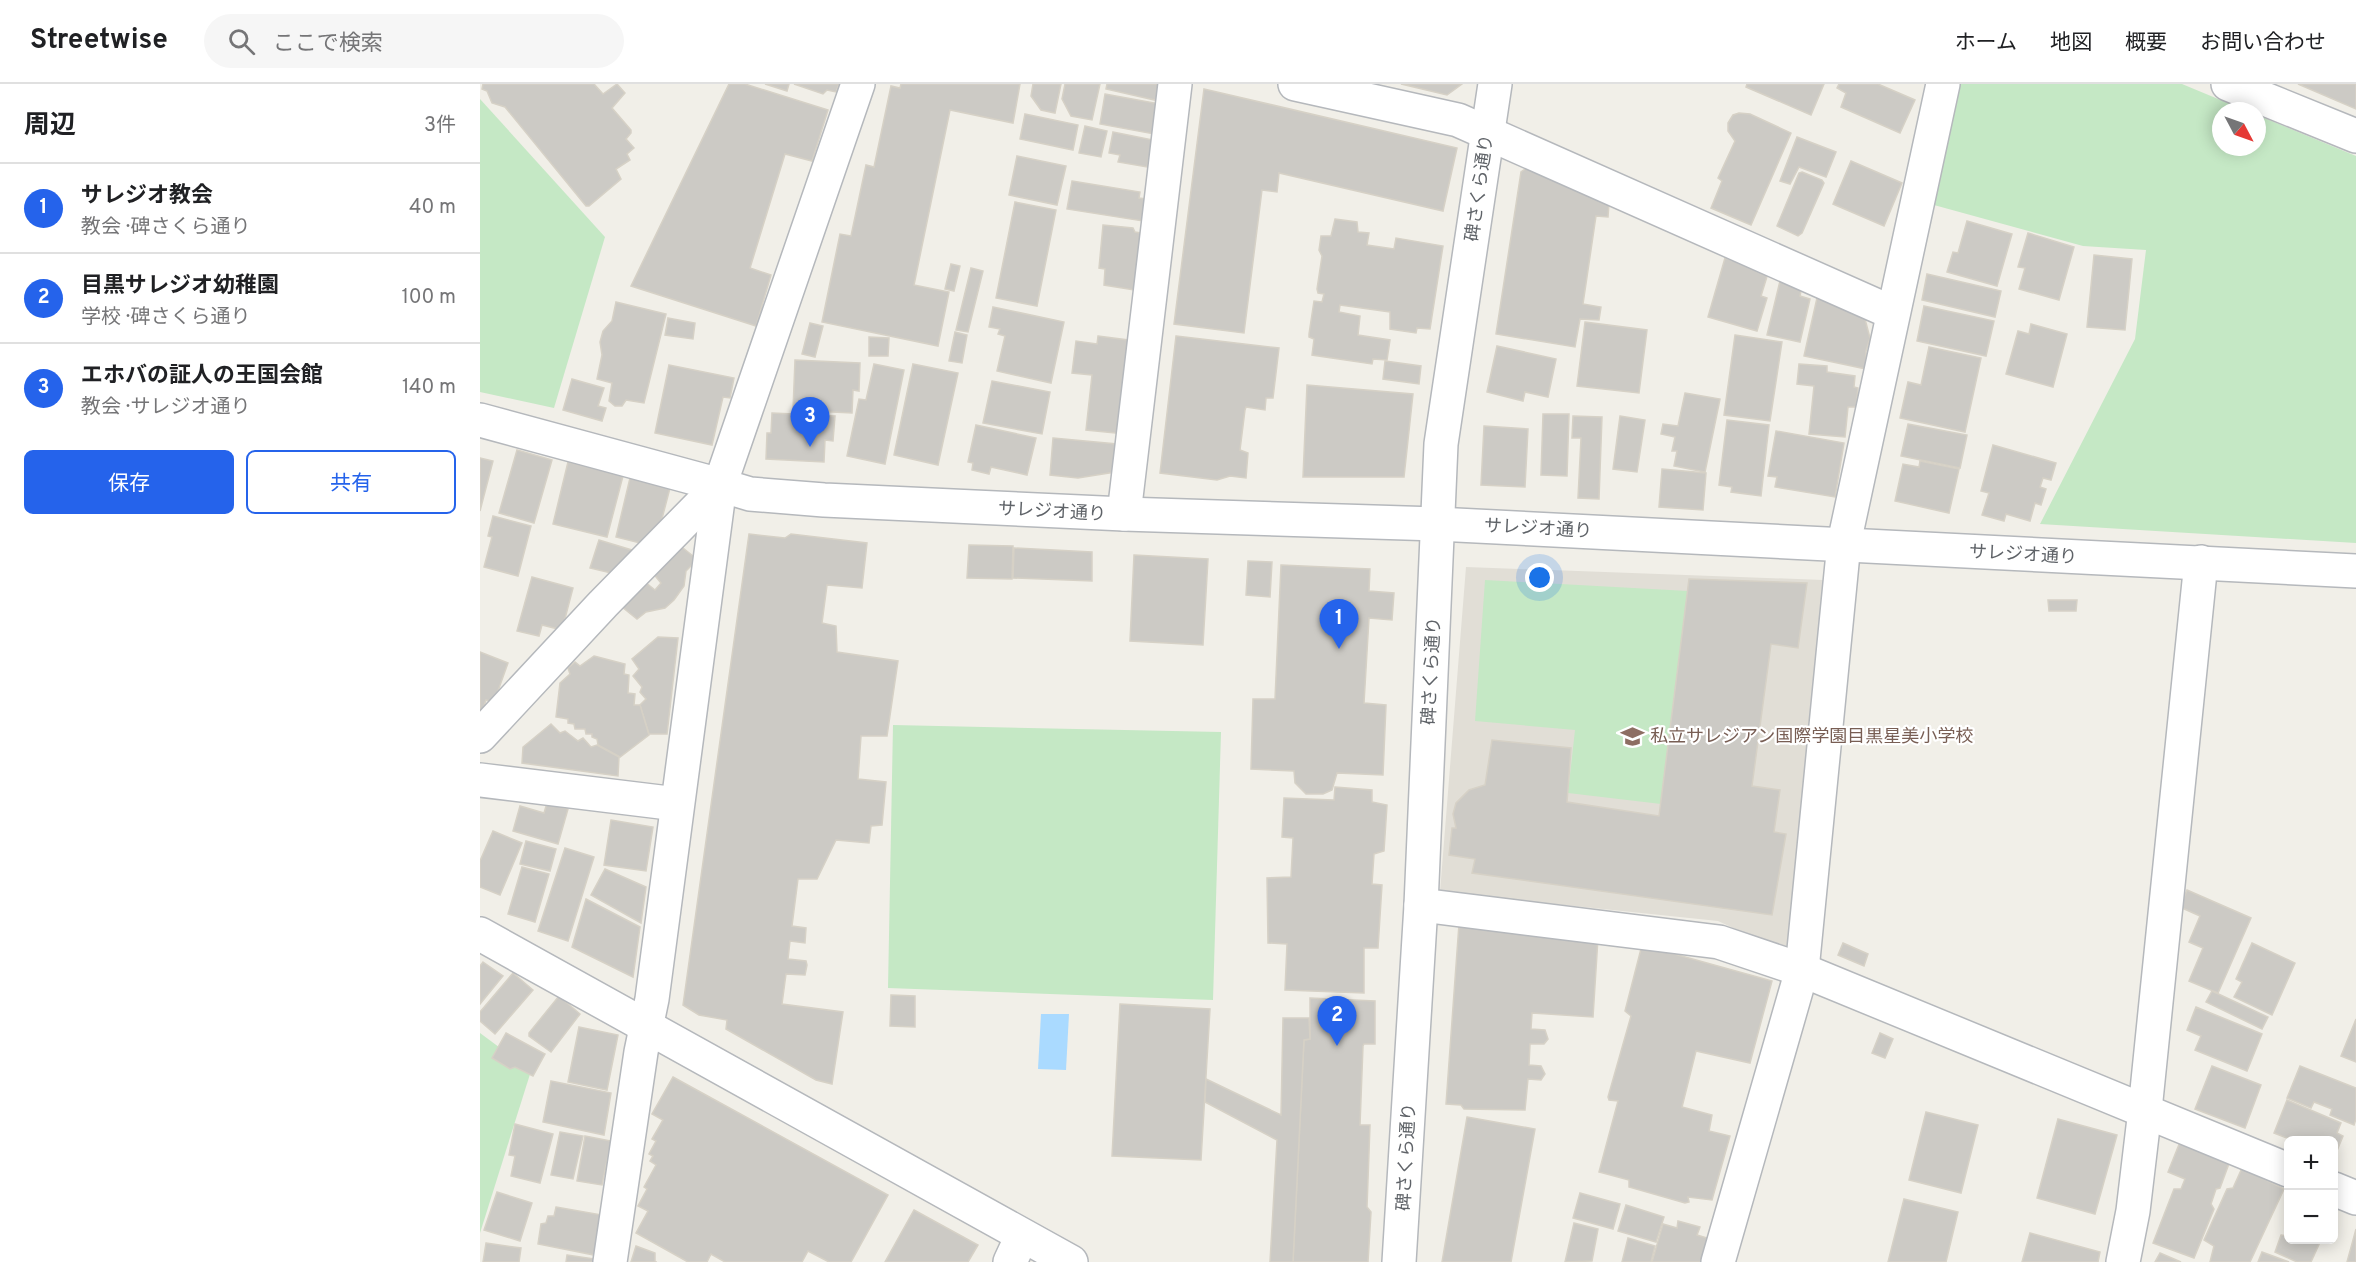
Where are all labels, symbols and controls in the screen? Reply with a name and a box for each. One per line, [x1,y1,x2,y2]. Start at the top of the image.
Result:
search box [204,14,624,68]
text: Streetwise [30,23,168,59]
icon: search [225,25,258,58]
text: ホーム [1955,30,2017,57]
text: 地図 [2050,30,2092,57]
text: 概要 [2125,30,2167,57]
text: お問い合わせ [2200,30,2326,57]
text: ここで検索 [273,31,383,58]
north arrow [2212,102,2266,156]
text: 周辺 [24,110,76,143]
text: 3件 [424,113,456,139]
street label: 碑さくら通り [1462,133,1499,243]
text: サレジオ教会 [81,183,213,210]
text: 1 [40,195,48,221]
text: 40 m [409,195,456,221]
text: 教会 · 碑さくら通り [81,215,250,241]
text: 目黒サレジオ幼稚園 [81,273,279,300]
text: 2 [37,285,50,311]
text: 100 m [401,285,456,311]
text: 学校 · 碑さくら通り [81,305,250,331]
text: エホバの証人の王国会館 [81,363,323,390]
text: 3 [38,375,50,401]
text: 140 m [402,375,456,401]
text: 教会 · サレジオ通り [81,395,250,421]
pin: 3 [790,398,830,447]
button: 保存 [24,450,234,514]
button: 共有 [246,450,456,514]
street label: サレジオ通り [997,498,1106,527]
street label: サレジオ通り [1483,515,1592,544]
street label: サレジオ通り [1968,541,2077,570]
your location [1525,563,1554,592]
pin: 1 [1320,600,1358,649]
street label: 碑さくら通り [1418,617,1447,726]
school or university icon: 私立サレジアン国際学園目黒星美小学校 [1619,723,1645,749]
place label: 私立サレジアン国際学園目黒星美小学校 [1650,726,1973,749]
pin: 2 [1318,996,1356,1046]
street label: 碑さくら通り [1393,1103,1422,1212]
map controls [2284,1136,2338,1244]
button: + [2284,1136,2338,1190]
button: − [2284,1190,2338,1244]

